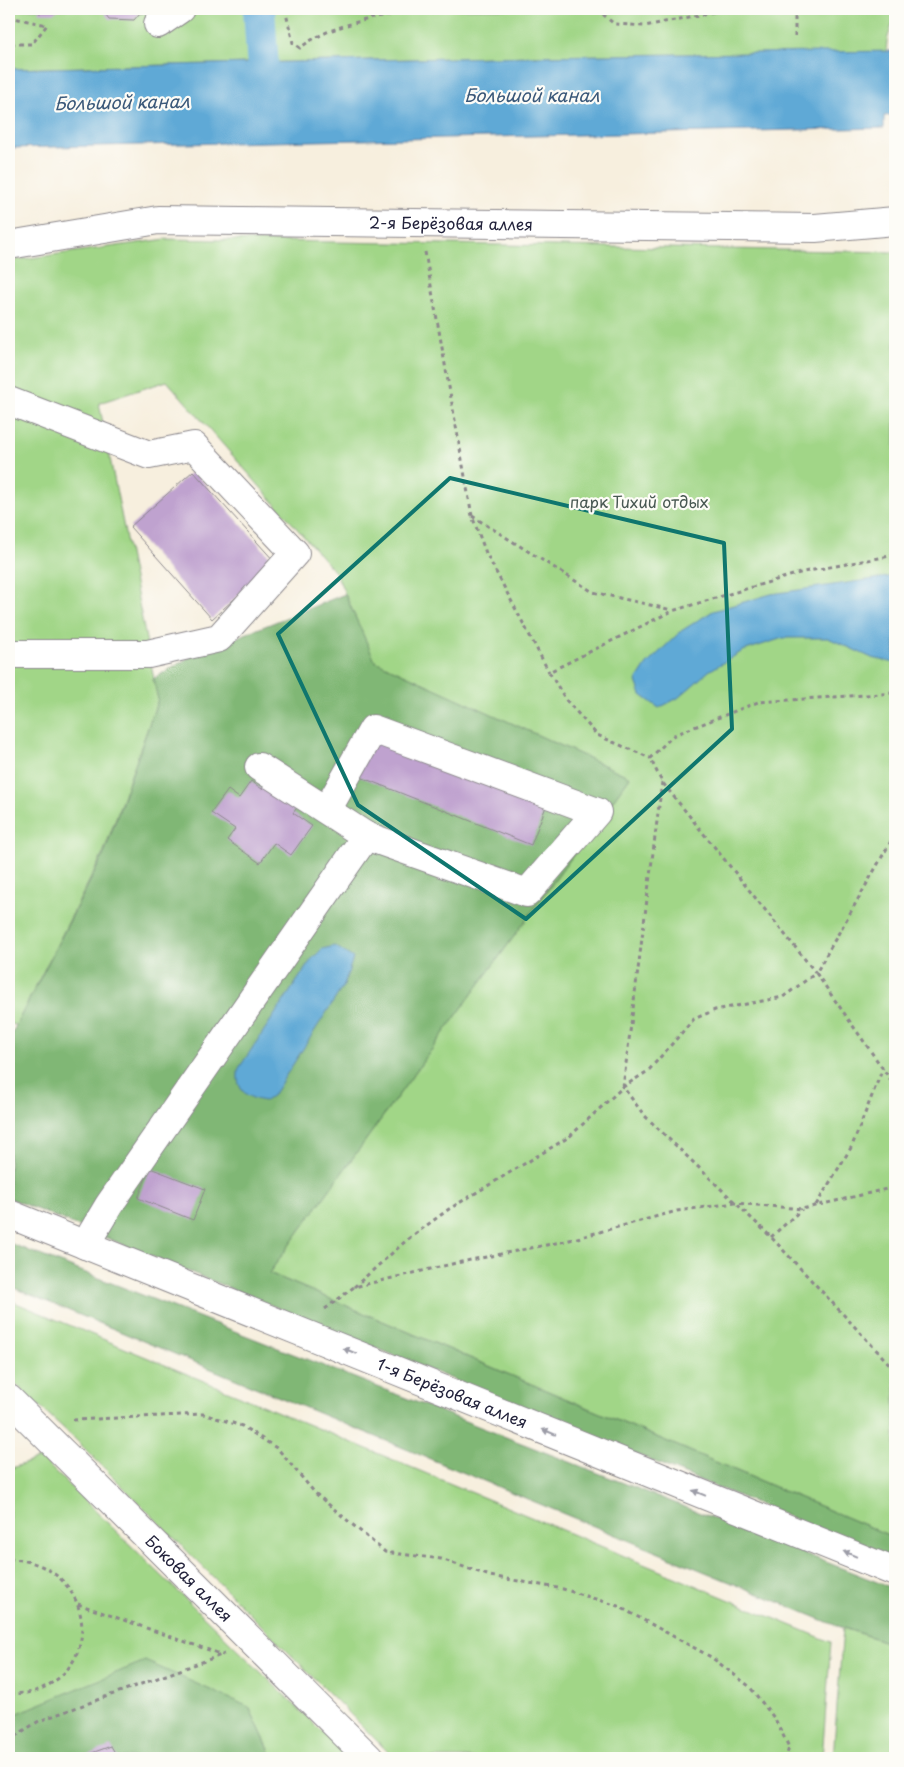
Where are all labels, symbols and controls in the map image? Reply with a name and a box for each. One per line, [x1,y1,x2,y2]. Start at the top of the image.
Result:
water label: Большой канал [464,81,600,108]
water label: Большой канал [54,87,190,116]
street label: 2-я Берёзовая аллея [369,210,533,236]
park label: парк Тихий отдых [570,489,708,513]
one-way arrow [342,1347,357,1355]
street label: 1-я Берёзовая аллея [374,1351,531,1433]
one-way arrow [541,1428,556,1436]
one-way arrow [692,1489,707,1496]
street label: Боковая аллея [141,1529,239,1627]
one-way arrow [842,1550,857,1558]

